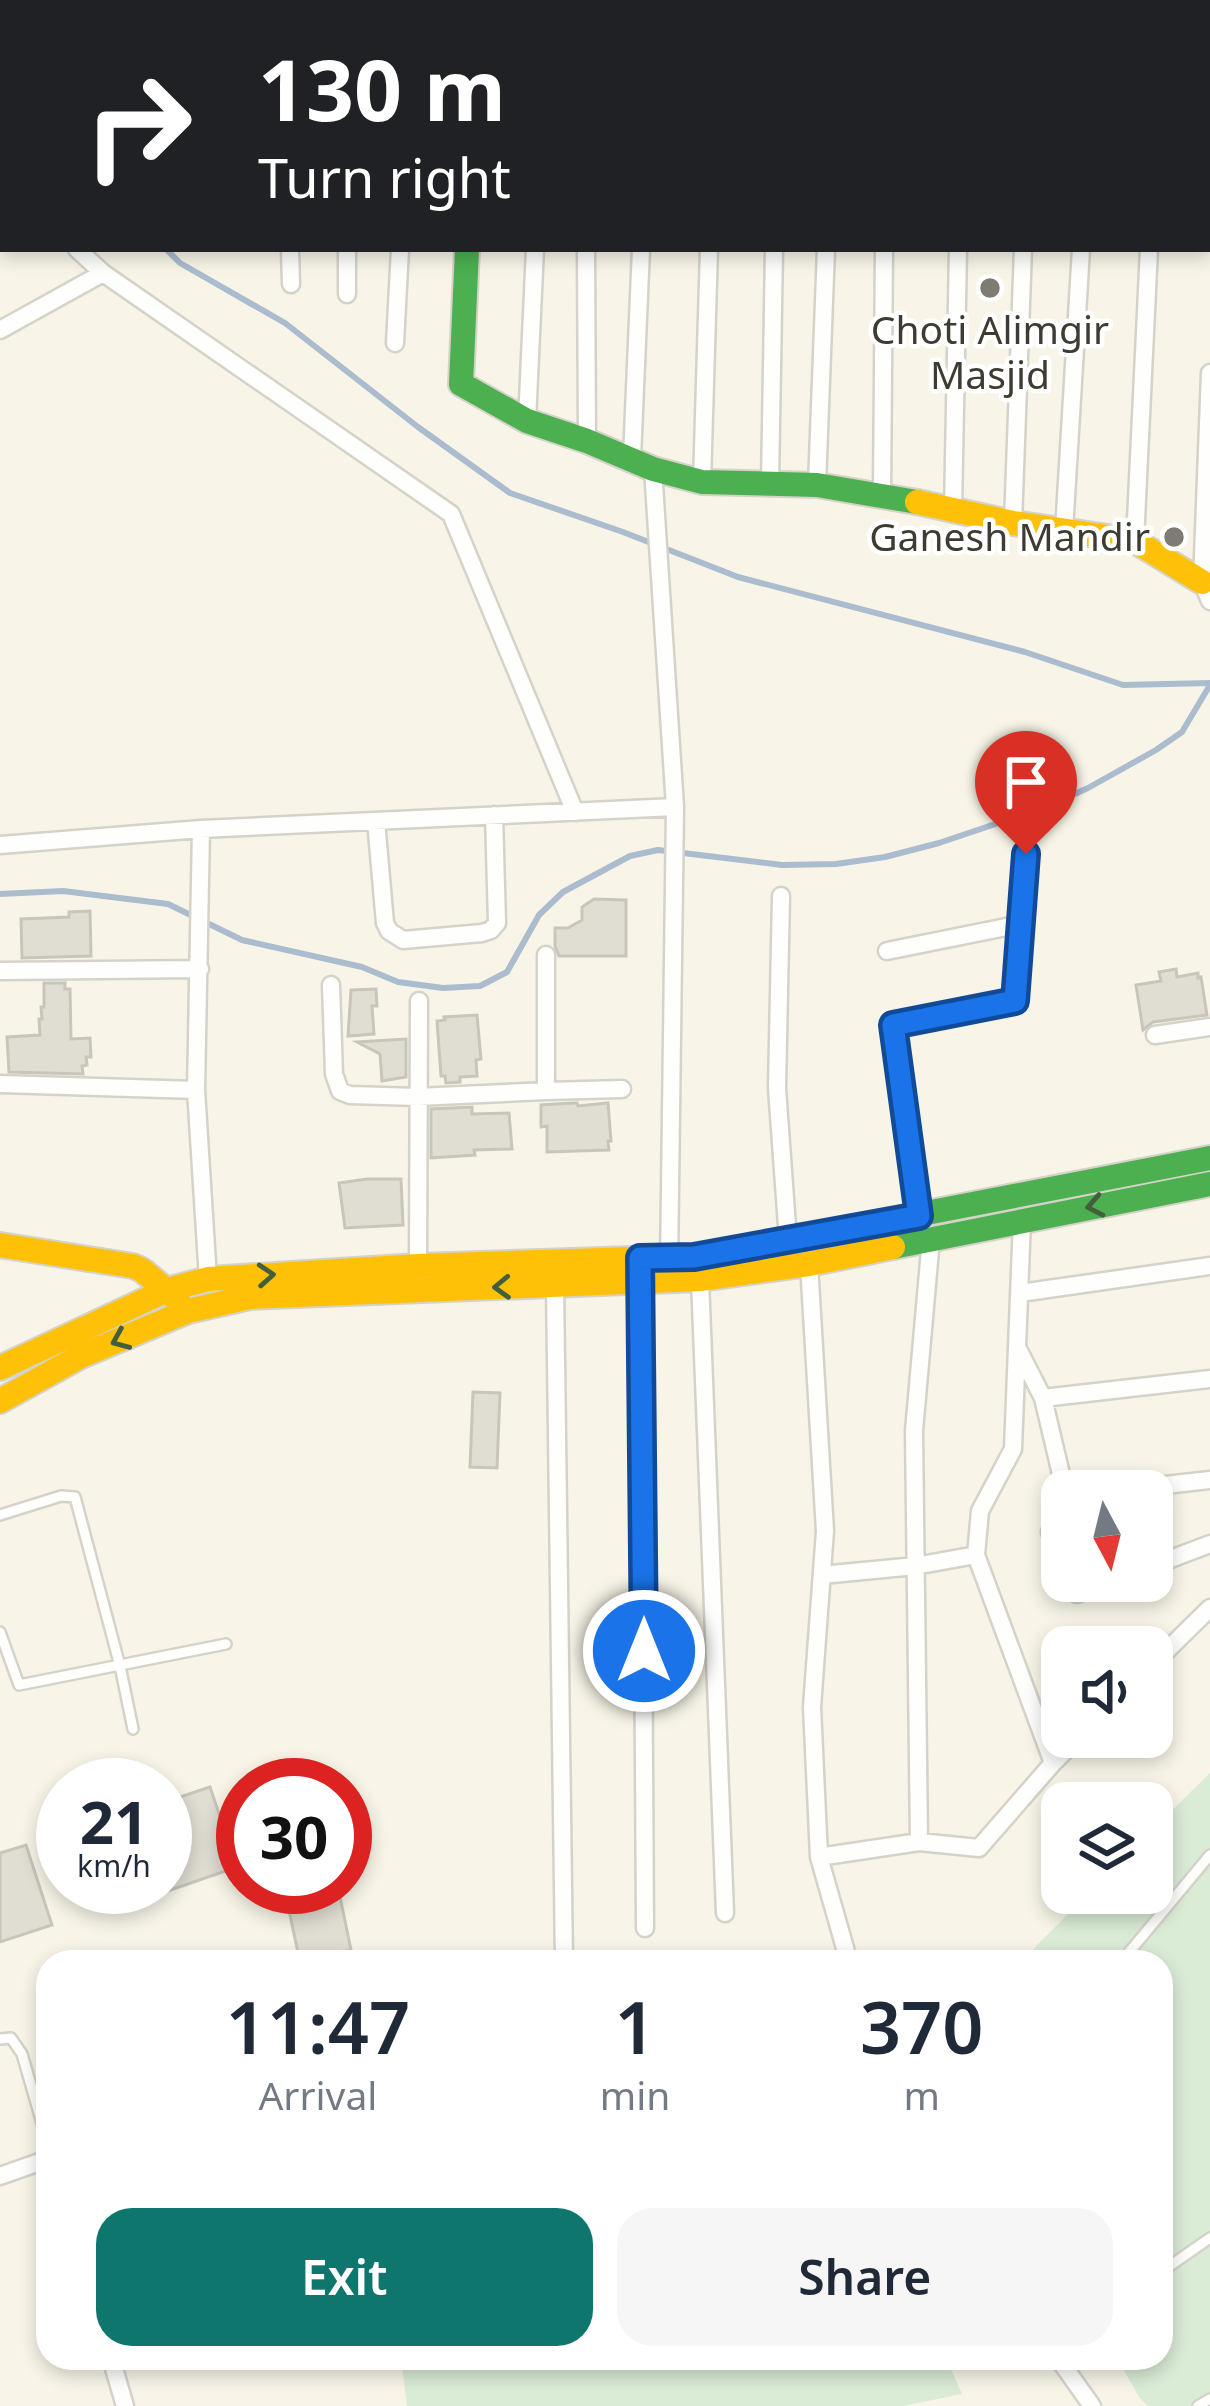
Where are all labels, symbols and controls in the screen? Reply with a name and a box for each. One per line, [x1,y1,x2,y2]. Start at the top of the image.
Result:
text: 130 m [258,31,506,146]
icon: right [60,48,216,204]
text: Turn right [258,140,511,214]
marker: Choti Alimgir Masjid [977,275,1003,301]
place label: Choti Alimgir Masjid [871,302,1109,400]
place label: Ganesh Mandir [869,509,1150,562]
marker: Ganesh Mandir [1161,524,1187,550]
pin [975,731,1077,854]
icon: arrive [993,749,1059,815]
one-way arrow [1085,1192,1105,1218]
one-way arrow [257,1262,276,1288]
one-way arrow [492,1274,511,1300]
one-way arrow [110,1325,132,1349]
north arrow [1041,1470,1173,1602]
map controls [1041,1470,1173,1914]
position arrow [581,1588,707,1714]
button: sound [1041,1626,1173,1758]
speed limit sign: 30 [216,1758,372,1914]
text: 21 [80,1780,148,1862]
button: layers [1041,1782,1173,1914]
text: km/h [77,1845,151,1886]
text: 11:47 [226,1977,410,2075]
text: 1 [614,1977,656,2075]
text: 370 [860,1977,983,2075]
text: Arrival [258,2068,377,2121]
text: min [600,2068,670,2121]
text: m [903,2068,940,2121]
button: Exit [96,2208,593,2346]
button: Share [617,2208,1113,2346]

